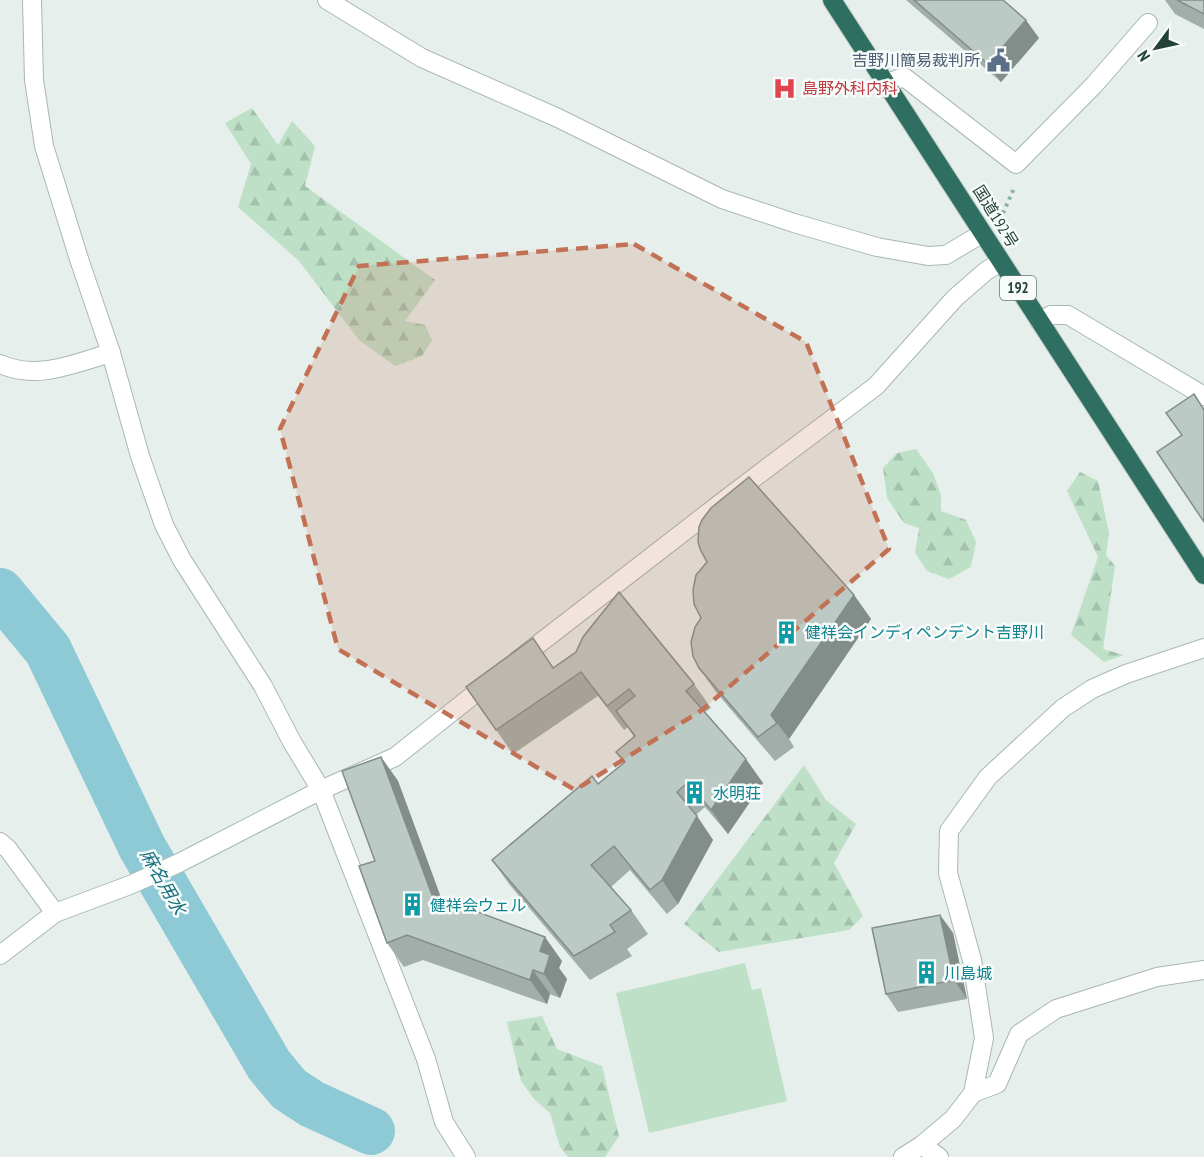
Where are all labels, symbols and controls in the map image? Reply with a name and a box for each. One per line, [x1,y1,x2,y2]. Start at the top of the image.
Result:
north arrow [1126,18,1186,78]
public building icon: 吉野川簡易裁判所 [985,47,1011,73]
text: N [1133,47,1154,65]
place label: 吉野川簡易裁判所 [852,50,980,70]
hospital icon: 島野外科内科 [771,75,797,101]
place label: 島野外科内科 [802,78,898,98]
street label: 国道192号 [969,181,1023,251]
road number: 192 [1000,276,1036,300]
building icon: 健祥会インディペンデント吉野川 [774,619,800,645]
place label: 健祥会インディペンデント吉野川 [805,622,1044,642]
building icon: 水明荘 [682,780,708,806]
place label: 水明荘 [713,783,761,803]
water label: 麻名用水 [135,845,192,920]
building icon: 健祥会ウェル [399,892,425,918]
place label: 健祥会ウェル [430,895,526,915]
building icon: 川島城 [913,960,939,986]
place label: 川島城 [944,963,992,983]

